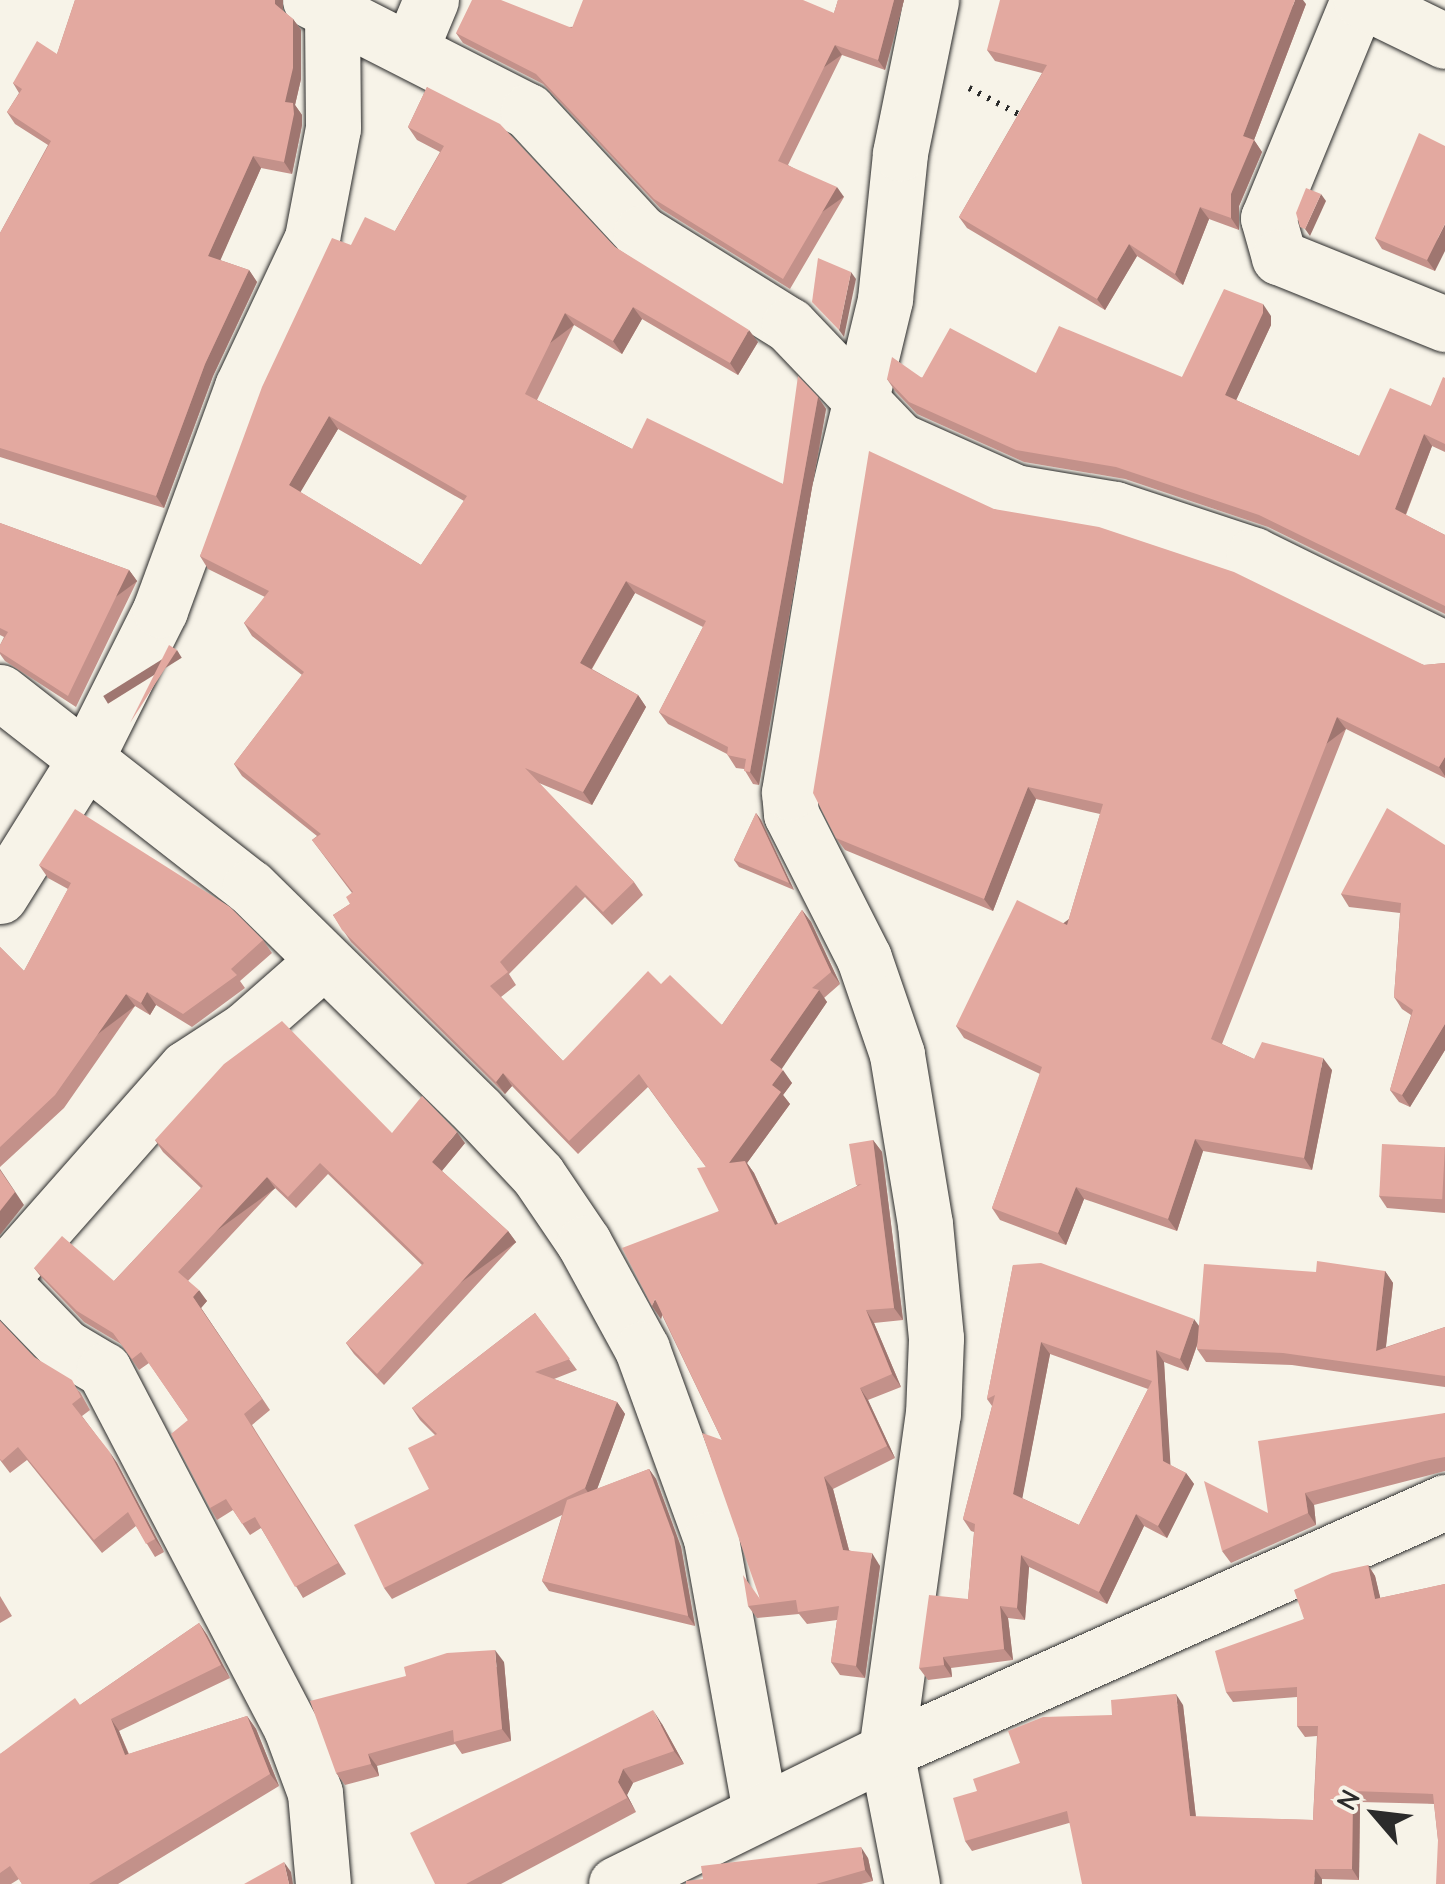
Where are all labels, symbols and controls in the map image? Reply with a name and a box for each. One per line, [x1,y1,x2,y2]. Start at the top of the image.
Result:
north arrow [1325,1764,1425,1864]
text: N [1330,1784,1367,1815]

